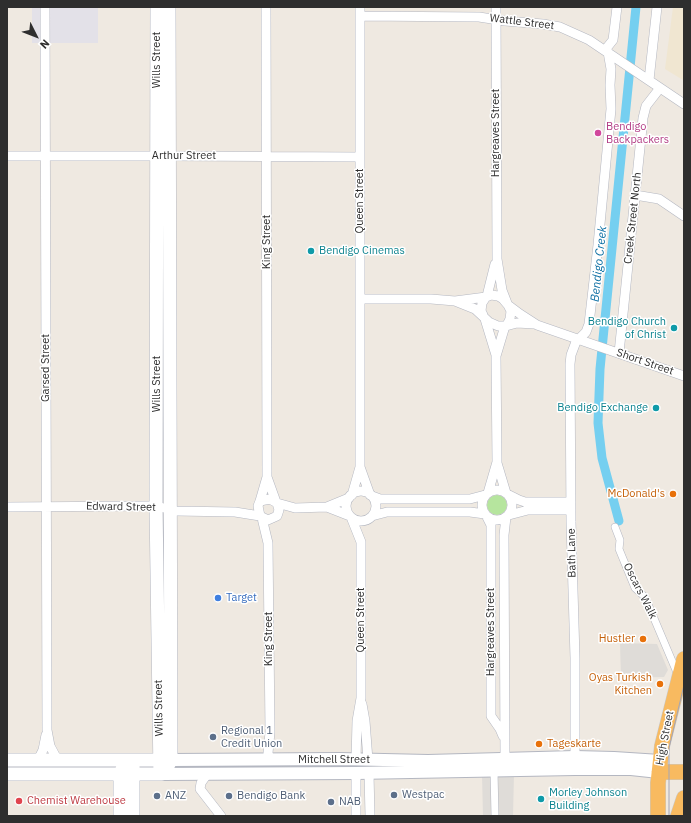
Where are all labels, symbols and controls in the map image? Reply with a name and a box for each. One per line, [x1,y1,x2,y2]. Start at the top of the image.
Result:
street label: Wattle Street [489,11,555,33]
north arrow [16,16,56,56]
street label: Wills Street [150,32,164,88]
text: N [37,36,53,52]
street label: Hargreaves Street [489,89,503,177]
place label: Bendigo Backpackers [606,120,669,146]
marker: Bendigo Backpackers [593,128,603,138]
street label: Arthur Street [152,149,216,163]
street label: Queen Street [353,168,367,234]
street label: Creek Street North [622,171,644,265]
street label: King Street [260,215,274,269]
water label: Bendigo Creek [588,225,610,303]
place label: Bendigo Cinemas [319,244,405,258]
marker: Bendigo Cinemas [306,246,316,256]
place label: Bendigo Church of Christ [588,315,666,341]
marker: Bendigo Church of Christ [669,323,679,333]
street label: Garsed Street [39,334,53,402]
street label: Short Street [615,346,675,378]
street label: Wills Street [150,356,164,412]
place label: Bendigo Exchange [557,401,648,415]
marker: Bendigo Exchange [651,403,661,413]
place label: McDonald's [607,487,665,501]
marker: McDonald's [668,489,678,499]
street label: Edward Street [86,500,156,514]
street label: Bath Lane [565,528,579,578]
street label: Oscars Walk [620,561,660,621]
street label: Queen Street [354,587,368,653]
street label: Hargreaves Street [484,588,498,676]
place label: Target [226,591,257,605]
marker: Target [213,593,223,603]
street label: King Street [262,612,276,666]
place label: Hustler [599,632,635,646]
marker: Hustler [638,634,648,644]
place label: Oyas Turkish Kitchen [589,671,652,697]
marker: Oyas Turkish Kitchen [655,679,665,689]
street label: Wills Street [152,680,166,736]
street label: High Street [653,710,677,766]
place label: Regional 1 Credit Union [221,724,282,750]
marker: Regional 1 Credit Union [208,732,218,742]
place label: Tageskarte [547,737,601,751]
marker: Tageskarte [534,739,544,749]
street label: Mitchell Street [298,753,370,767]
place label: Morley Johnson Building [549,786,627,812]
place label: Westpac [402,788,445,802]
place label: ANZ [165,789,186,803]
place label: Bendigo Bank [237,789,305,803]
marker: Westpac [389,790,399,800]
marker: ANZ [152,791,162,801]
marker: Bendigo Bank [224,791,234,801]
place label: Chemist Warehouse [27,794,126,808]
marker: Morley Johnson Building [536,794,546,804]
place label: NAB [339,795,361,809]
marker: Chemist Warehouse [14,796,24,806]
marker: NAB [326,797,336,807]

